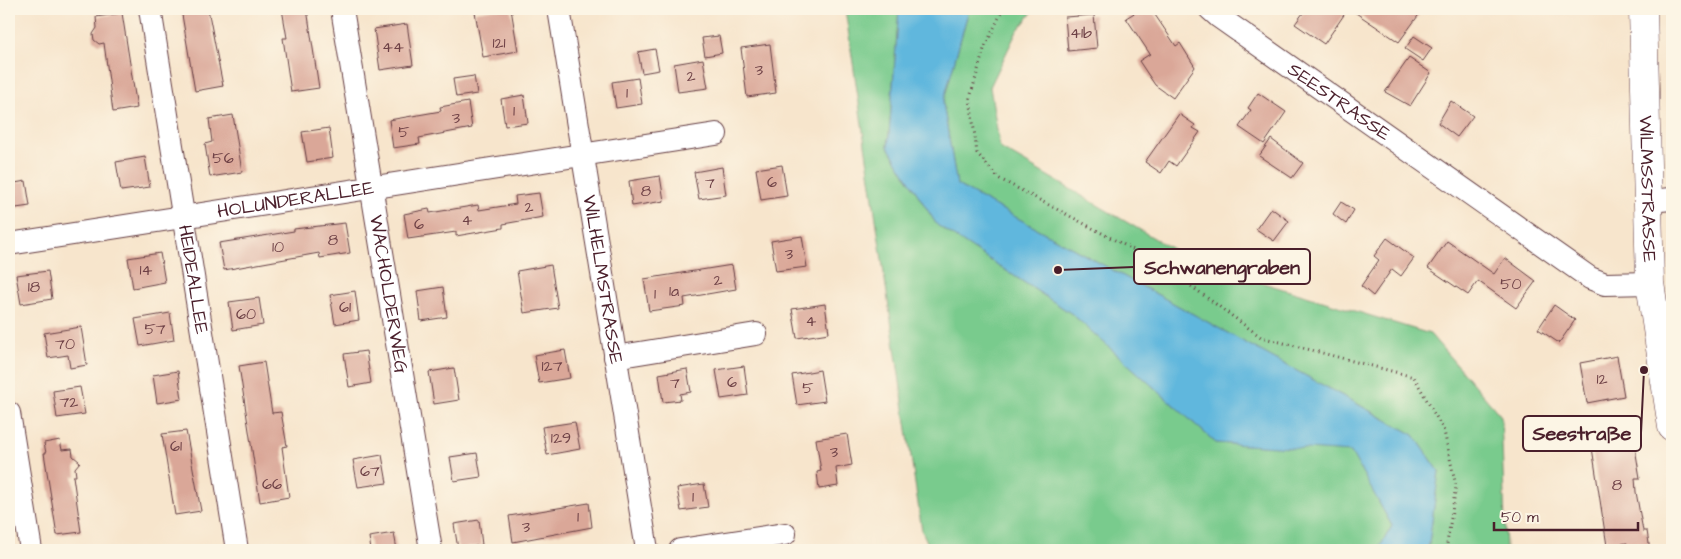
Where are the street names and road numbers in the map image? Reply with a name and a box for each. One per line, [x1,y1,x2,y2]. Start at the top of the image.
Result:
street label: SEESTRASSE [1282,56,1396,147]
street label: WILMSSTRASSE [1632,115,1663,263]
street label: HOLUNDERALLEE [215,174,376,225]
street label: WILHELMSTRASSE [576,193,630,366]
street label: WACHOLDERWEG [363,213,415,375]
street label: HEIDEALLEE [171,223,216,336]

